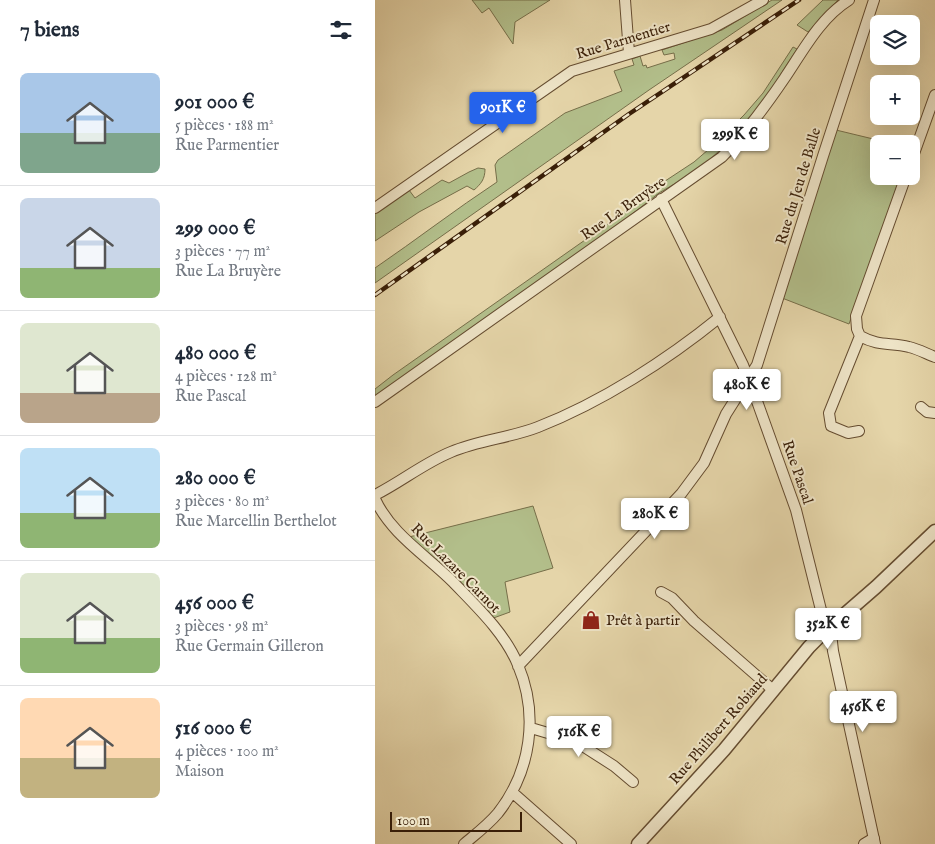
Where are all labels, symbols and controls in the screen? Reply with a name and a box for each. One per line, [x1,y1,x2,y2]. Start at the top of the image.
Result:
map controls [870,15,920,185]
button: layers [870,15,920,65]
icon: filters [327,16,355,44]
text: 7 biens [20,17,79,44]
street label: Rue Parmentier [574,17,673,64]
button: + [870,75,920,125]
text: 901 000 € [175,89,255,116]
pin: 901K € [462,92,544,134]
icon: home [60,93,120,153]
text: 901K € [480,98,526,118]
text: 5 pièces · 188 m² [175,116,274,136]
pin: 299K € [694,119,776,161]
text: 299K € [712,125,758,145]
street label: Rue du Jeu de Balle [772,125,825,247]
button: − [870,135,920,185]
text: Rue Parmentier [175,136,279,156]
street label: Rue La Bruyère [577,172,670,245]
text: 299 000 € [175,215,256,242]
icon: home [60,218,120,278]
text: 3 pièces · 77 m² [175,242,270,262]
text: Rue La Bruyère [175,262,281,282]
text: 480 000 € [175,340,256,367]
icon: home [60,343,120,403]
text: 4 pièces · 128 m² [175,367,277,387]
pin: 480K € [706,368,788,411]
text: 480K € [724,375,770,395]
text: Rue Pascal [175,387,246,407]
street label: Rue Pascal [778,438,818,508]
text: 280 000 € [175,465,256,492]
icon: home [60,468,120,528]
text: 3 pièces · 80 m² [175,492,269,512]
pin: 280K € [614,498,696,540]
text: 280K € [632,504,678,524]
text: Rue Marcellin Berthelot [175,512,337,532]
street label: Rue Lazare Carnot [407,519,505,617]
text: 456 000 € [175,590,254,617]
icon: home [60,593,120,653]
pin: 352K € [787,608,869,650]
shop icon: Prêt à partir [580,609,602,631]
place label: Prêt à partir [606,611,681,630]
text: 352K € [806,614,850,634]
text: 3 pièces · 98 m² [175,617,269,637]
text: Rue Germain Gilleron [175,637,324,657]
street label: Rue Philibert Robiaud [665,669,772,789]
pin: 456K € [822,690,904,733]
text: 456K € [841,697,885,717]
text: 516 000 € [175,715,252,742]
pin: 516K € [538,716,620,758]
icon: home [60,718,120,778]
text: 516K € [558,722,600,742]
text: 4 pièces · 100 m² [175,742,279,762]
text: Maison [175,762,224,782]
scale bar [390,809,523,832]
text: 100 m [397,812,430,830]

